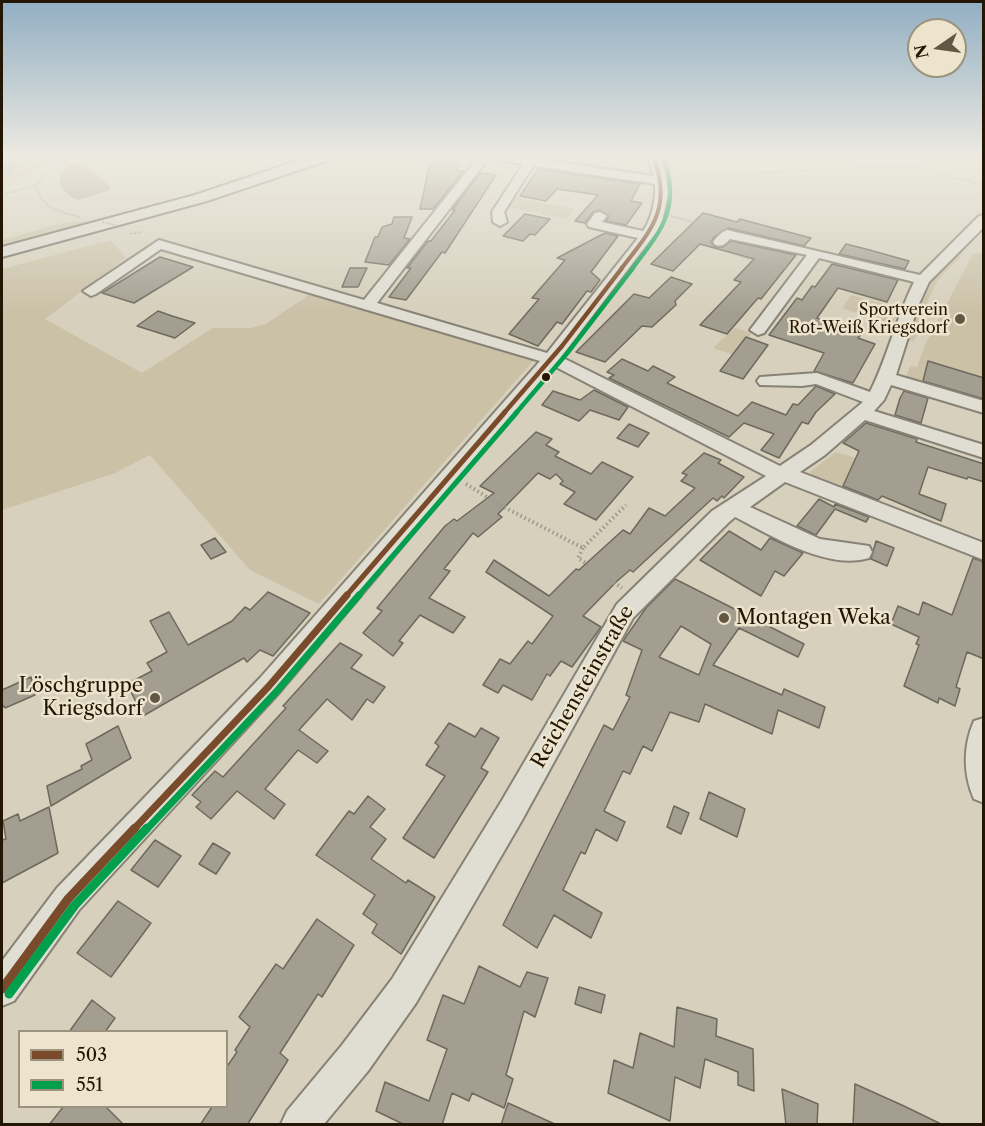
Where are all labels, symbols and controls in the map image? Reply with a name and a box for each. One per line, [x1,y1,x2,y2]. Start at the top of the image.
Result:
north arrow [907,18,967,78]
text: N [910,43,933,61]
place label: Sportverein Rot-Weiß Kriegsdorf [789,300,948,338]
marker: Sportverein Rot-Weiß Kriegsdorf [953,312,967,326]
unlabelled marker [540,371,552,383]
street label: Reichensteinstraße [527,601,639,773]
place label: Montagen Weka [736,606,891,630]
marker: Montagen Weka [717,611,731,625]
place label: Löschgruppe Kriegsdorf [19,674,143,721]
marker: Löschgruppe Kriegsdorf [148,691,162,705]
legend [18,1030,228,1108]
text: 503 [76,1044,107,1066]
text: 551 [76,1074,103,1096]

